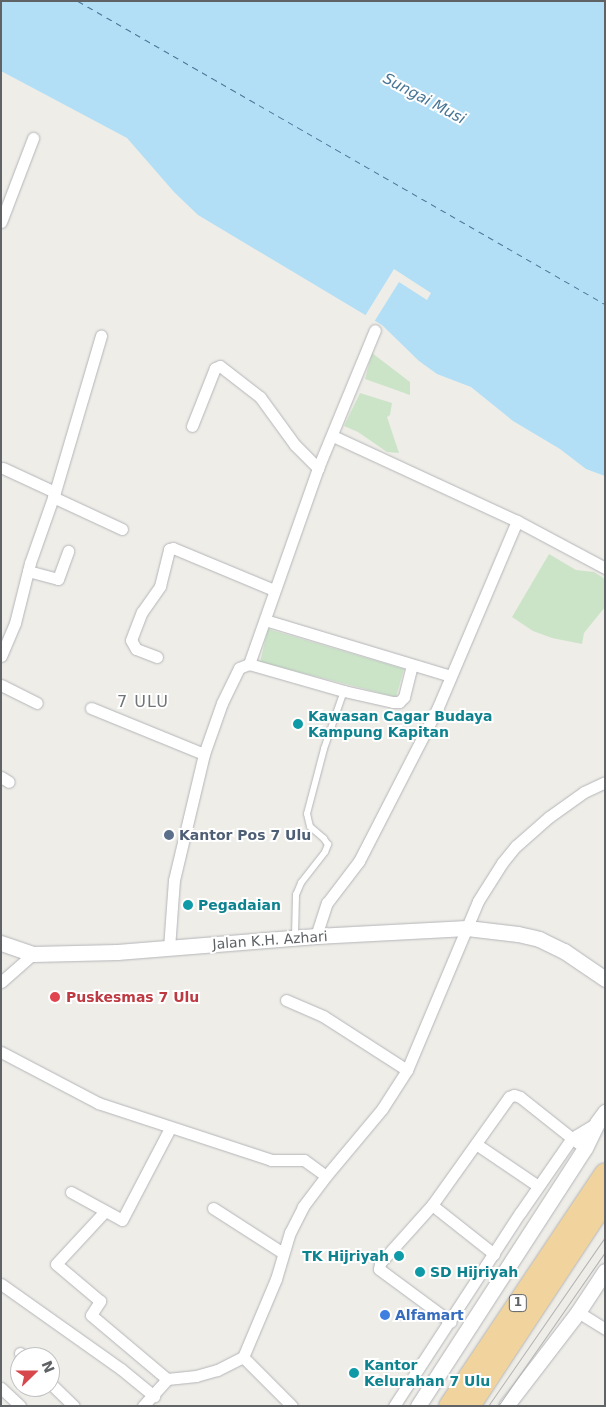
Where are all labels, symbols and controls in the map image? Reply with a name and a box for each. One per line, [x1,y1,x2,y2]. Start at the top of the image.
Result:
water label: Sungai Musi [380,70,468,128]
district label: 7 ULU [116,692,170,712]
place label: Kawasan Cagar Budaya Kampung Kapitan [308,708,493,740]
marker: Kawasan Cagar Budaya Kampung Kapitan [292,718,304,730]
place label: Kantor Pos 7 Ulu [179,827,311,843]
marker: Kantor Pos 7 Ulu [163,829,175,841]
place label: Pegadaian [198,897,281,913]
marker: Pegadaian [182,899,194,911]
street label: Jalan K.H. Azhari [212,928,328,952]
place label: Puskesmas 7 Ulu [66,989,199,1005]
marker: Puskesmas 7 Ulu [48,990,62,1004]
place label: TK Hijriyah [302,1248,389,1264]
marker: TK Hijriyah [393,1250,405,1262]
place label: SD Hijriyah [430,1264,518,1280]
marker: SD Hijriyah [414,1266,426,1278]
road number: 1 [508,1294,528,1312]
place label: Alfamart [395,1307,464,1323]
marker: Alfamart [379,1309,391,1321]
north arrow [10,1347,60,1397]
place label: Kantor Kelurahan 7 Ulu [364,1357,490,1390]
text: N [38,1358,58,1375]
marker: Kantor Kelurahan 7 Ulu [348,1367,360,1379]

